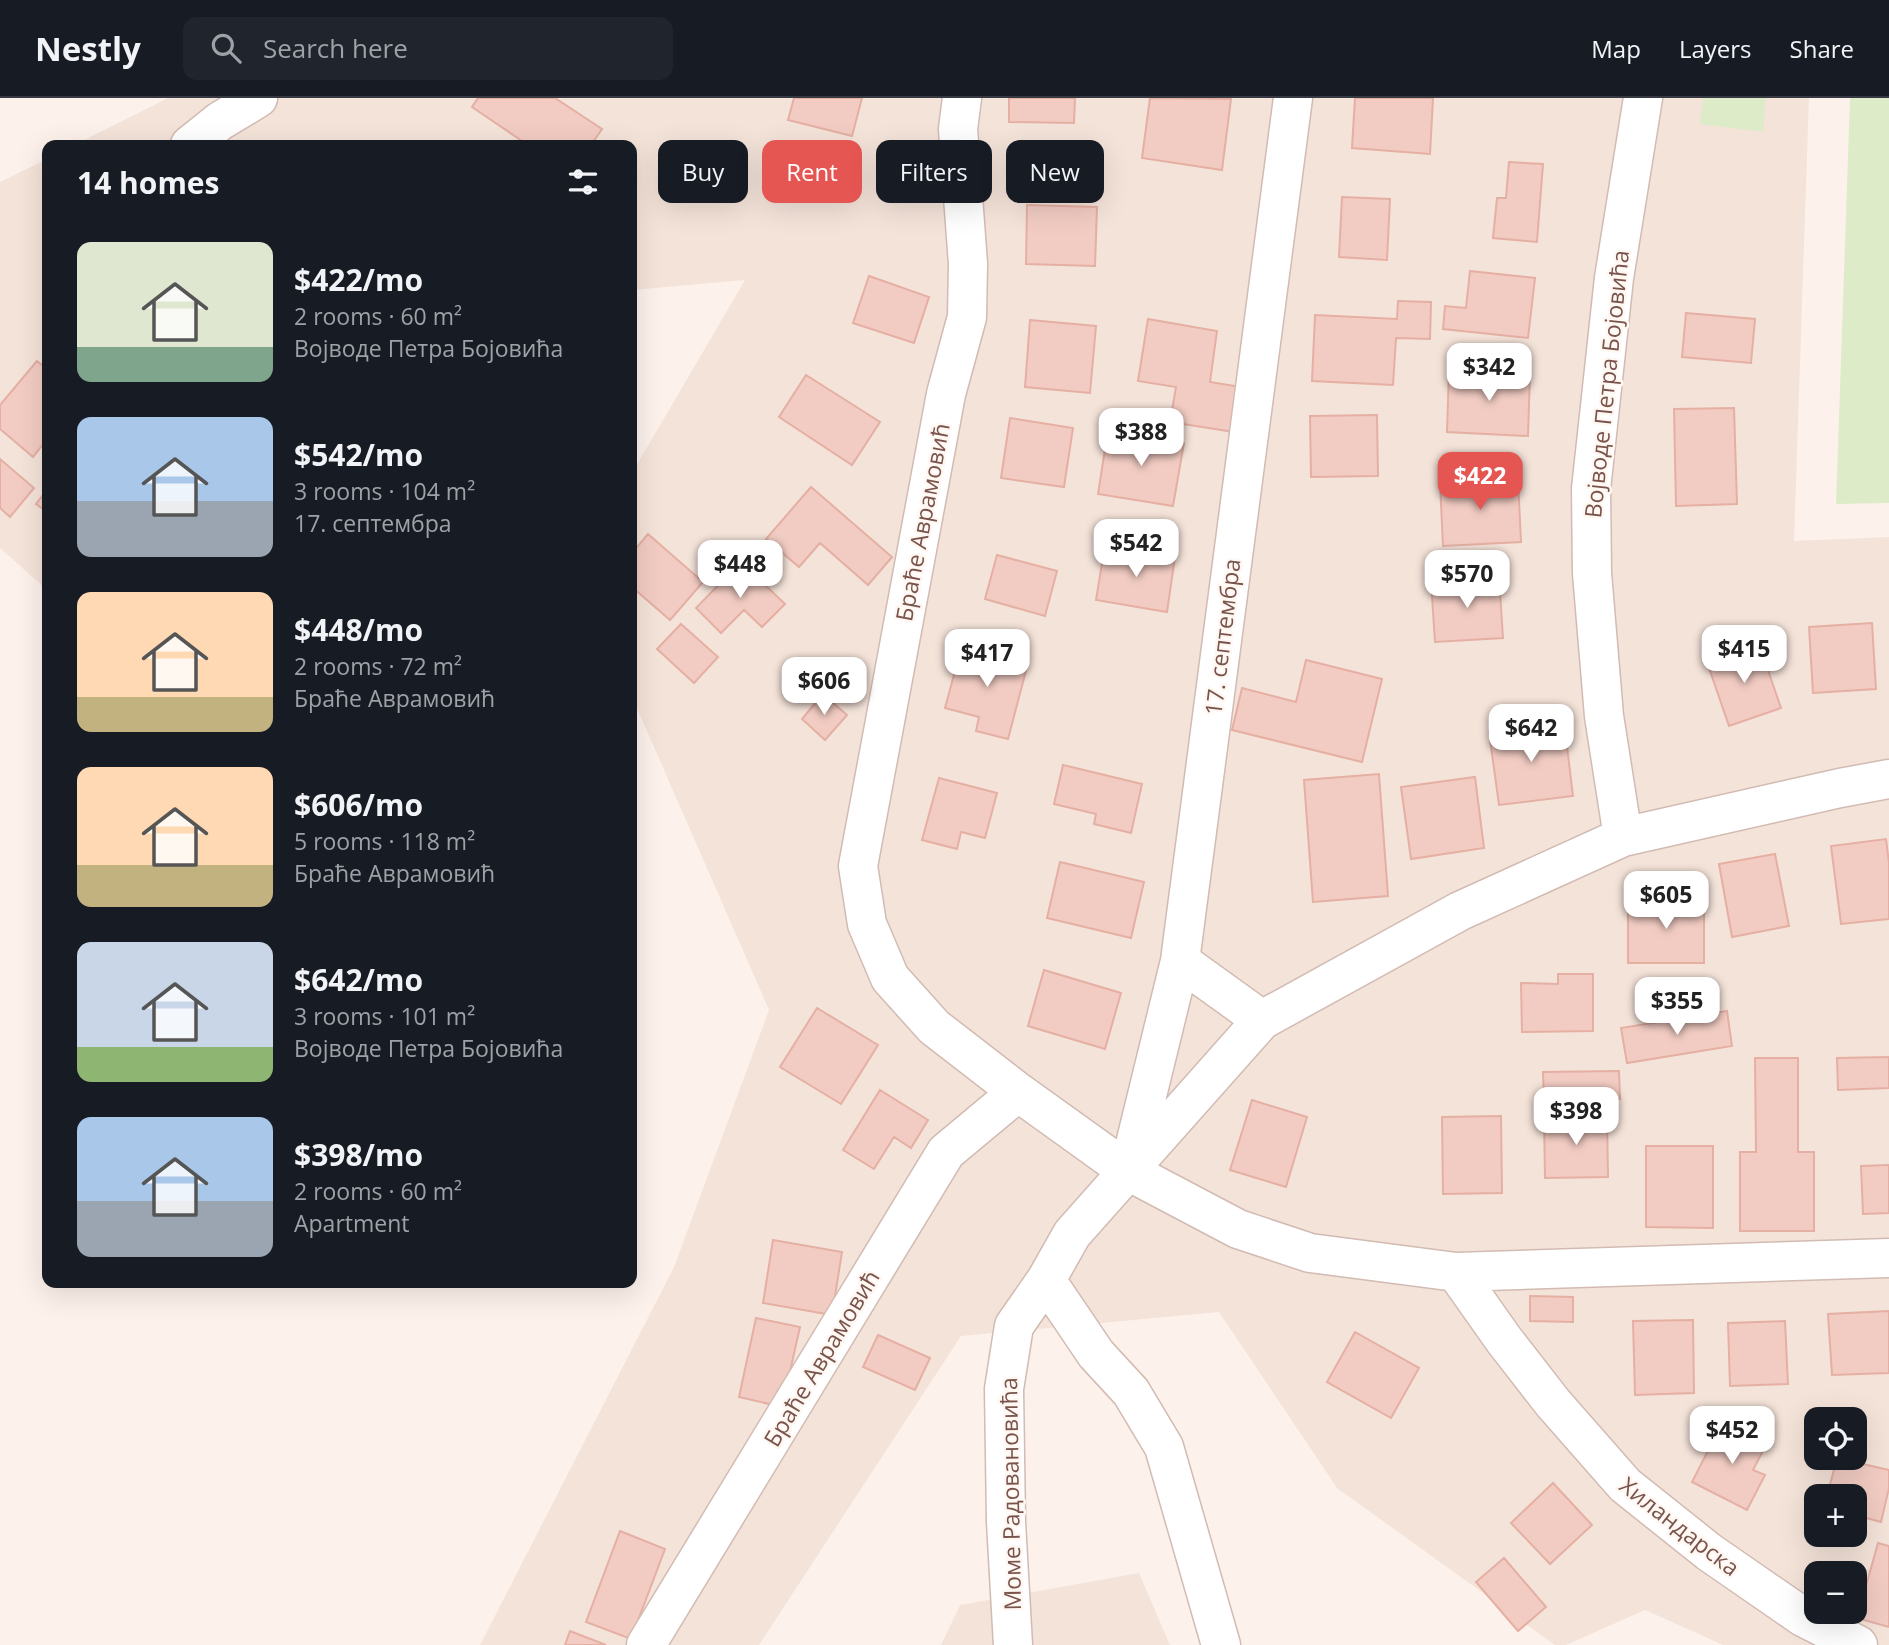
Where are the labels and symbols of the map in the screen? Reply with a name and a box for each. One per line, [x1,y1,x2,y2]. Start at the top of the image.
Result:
street label: Војводе Петра Бојовића [1576,248,1636,520]
pin: $342 [1448,344,1530,403]
pin: $388 [1100,408,1182,468]
street label: Браће Аврамовић [887,420,957,624]
pin: $422 [1439,452,1521,512]
pin: $542 [1095,519,1177,579]
pin: $448 [699,540,781,600]
pin: $570 [1426,550,1508,610]
street label: 17. септембра [1197,557,1247,717]
pin: $415 [1703,626,1785,685]
pin: $417 [946,630,1028,689]
pin: $606 [783,658,865,717]
pin: $642 [1490,704,1572,764]
pin: $605 [1625,872,1707,931]
pin: $355 [1636,978,1718,1037]
pin: $398 [1535,1088,1617,1147]
street label: Браће Аврамовић [755,1264,887,1452]
street label: Моме Радовановића [992,1377,1028,1611]
pin: $452 [1691,1406,1773,1466]
street label: Хиландарска [1613,1469,1747,1583]

